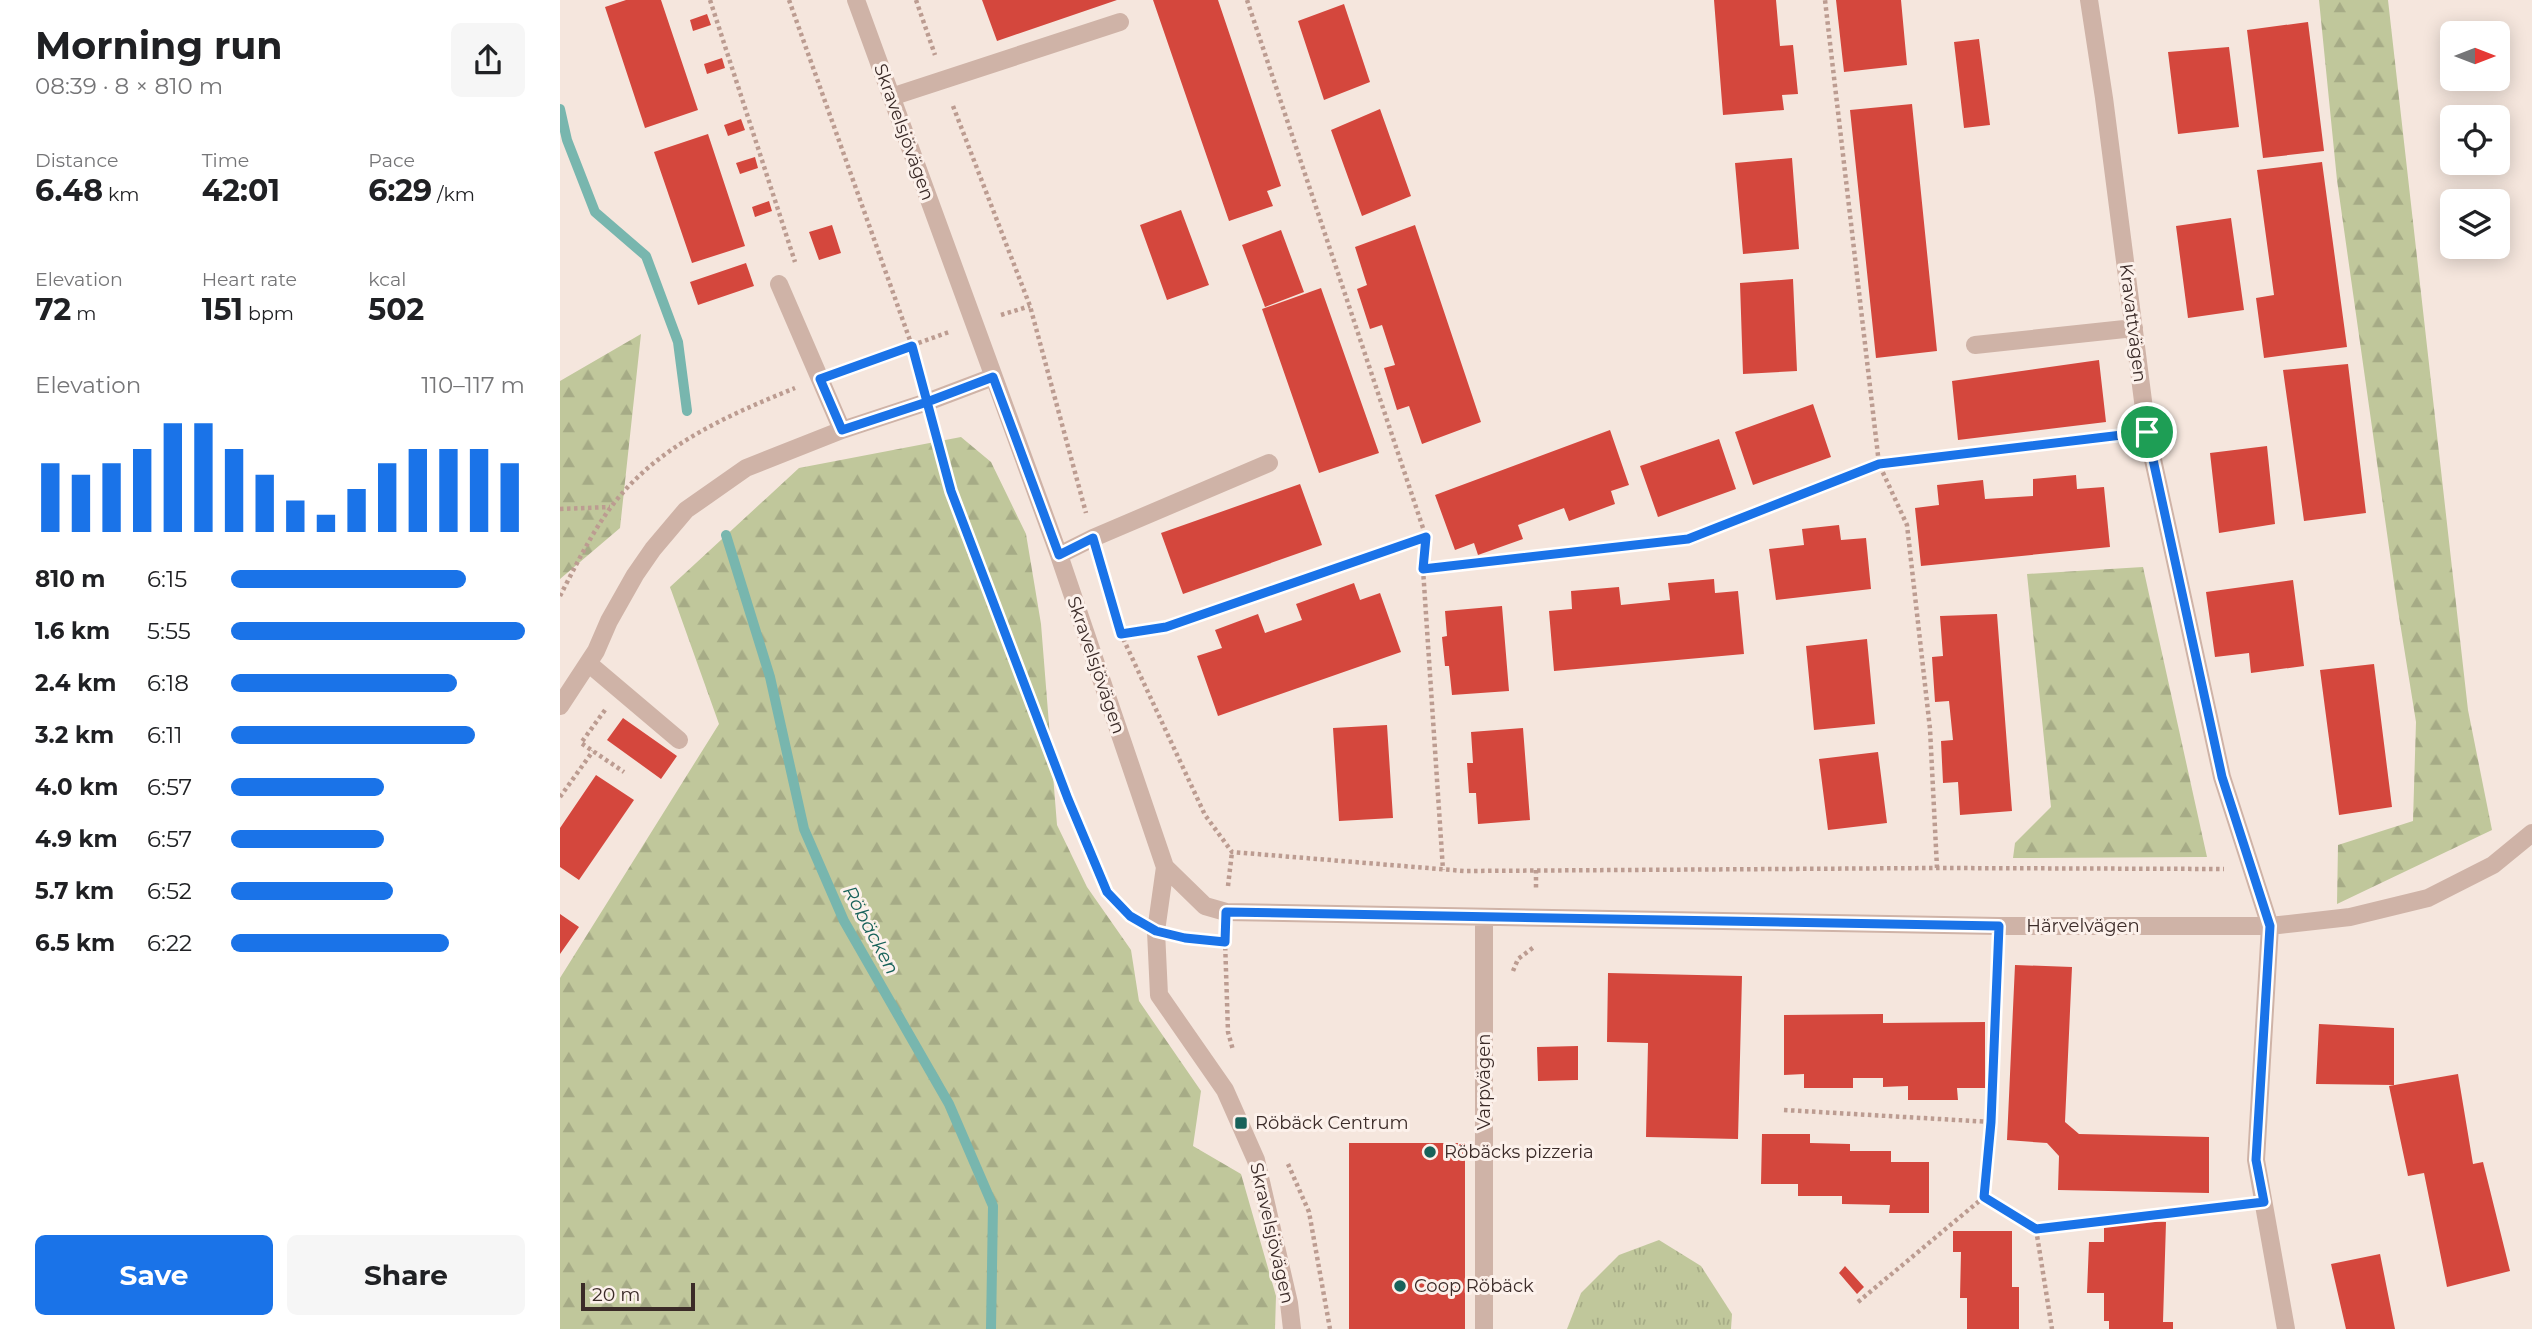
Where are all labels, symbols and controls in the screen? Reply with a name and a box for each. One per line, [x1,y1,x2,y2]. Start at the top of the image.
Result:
north arrow [2440,21,2510,91]
map controls [2440,21,2510,259]
text: Morning run [35,22,283,69]
button: share [451,23,525,97]
street label: Skravelsjövägen [869,61,939,203]
text: 08:39 · 8 × 810 m [35,72,223,100]
button: locate [2440,105,2510,175]
text: Distance [35,149,118,172]
text: Time [202,149,249,172]
text: Pace [368,149,415,172]
text: 6.48 [35,172,103,209]
text: 42:01 [202,172,280,209]
text: 6:29 [368,172,432,209]
text: km [103,183,139,206]
text: /km [432,183,475,206]
button: layers [2440,189,2510,259]
street label: Kravattvägen [2115,263,2151,383]
text: Elevation [35,268,123,291]
text: Heart rate [202,268,297,291]
text: kcal [368,268,406,291]
text: 72 [35,291,71,328]
text: 151 [202,291,243,328]
text: 502 [368,291,424,328]
text: m [71,302,96,325]
text: bpm [243,302,294,325]
text: Elevation [35,371,141,399]
text: 110–117 m [421,371,525,399]
pin [2117,402,2177,462]
icon: arrive [2128,413,2166,451]
text: 810 m [35,565,105,593]
text: 6:15 [147,565,187,593]
street label: Skravelsjövägen [1062,593,1130,737]
text: 1.6 km [35,617,110,645]
text: 5:55 [147,617,191,645]
text: 2.4 km [35,669,116,697]
text: 6:18 [147,669,189,697]
text: 3.2 km [35,721,114,749]
text: 6:11 [147,721,183,749]
text: 4.0 km [35,773,118,801]
text: 6:57 [147,773,192,801]
text: 4.9 km [35,825,118,853]
text: 6:57 [147,825,192,853]
text: 5.7 km [35,877,114,905]
text: 6:52 [147,877,192,905]
water label: Röbäcken [838,882,904,978]
street label: Härvelvägen [2026,915,2140,937]
text: 6.5 km [35,929,115,957]
text: 6:22 [147,929,192,957]
street label: Varpvägen [1473,1034,1495,1130]
place label: Röbäck Centrum [1255,1112,1409,1134]
marker: Röbäck Centrum [1233,1115,1249,1131]
place label: Röbäcks pizzeria [1444,1141,1594,1163]
marker: Röbäcks pizzeria [1422,1144,1438,1160]
street label: Skravelsjövägen [1245,1160,1299,1306]
button: Save [35,1235,273,1315]
button: Share [287,1235,525,1315]
place label: Coop Röbäck [1414,1275,1534,1297]
marker: Coop Röbäck [1392,1278,1408,1294]
scale bar [581,1280,695,1312]
text: 20 m [592,1283,640,1306]

